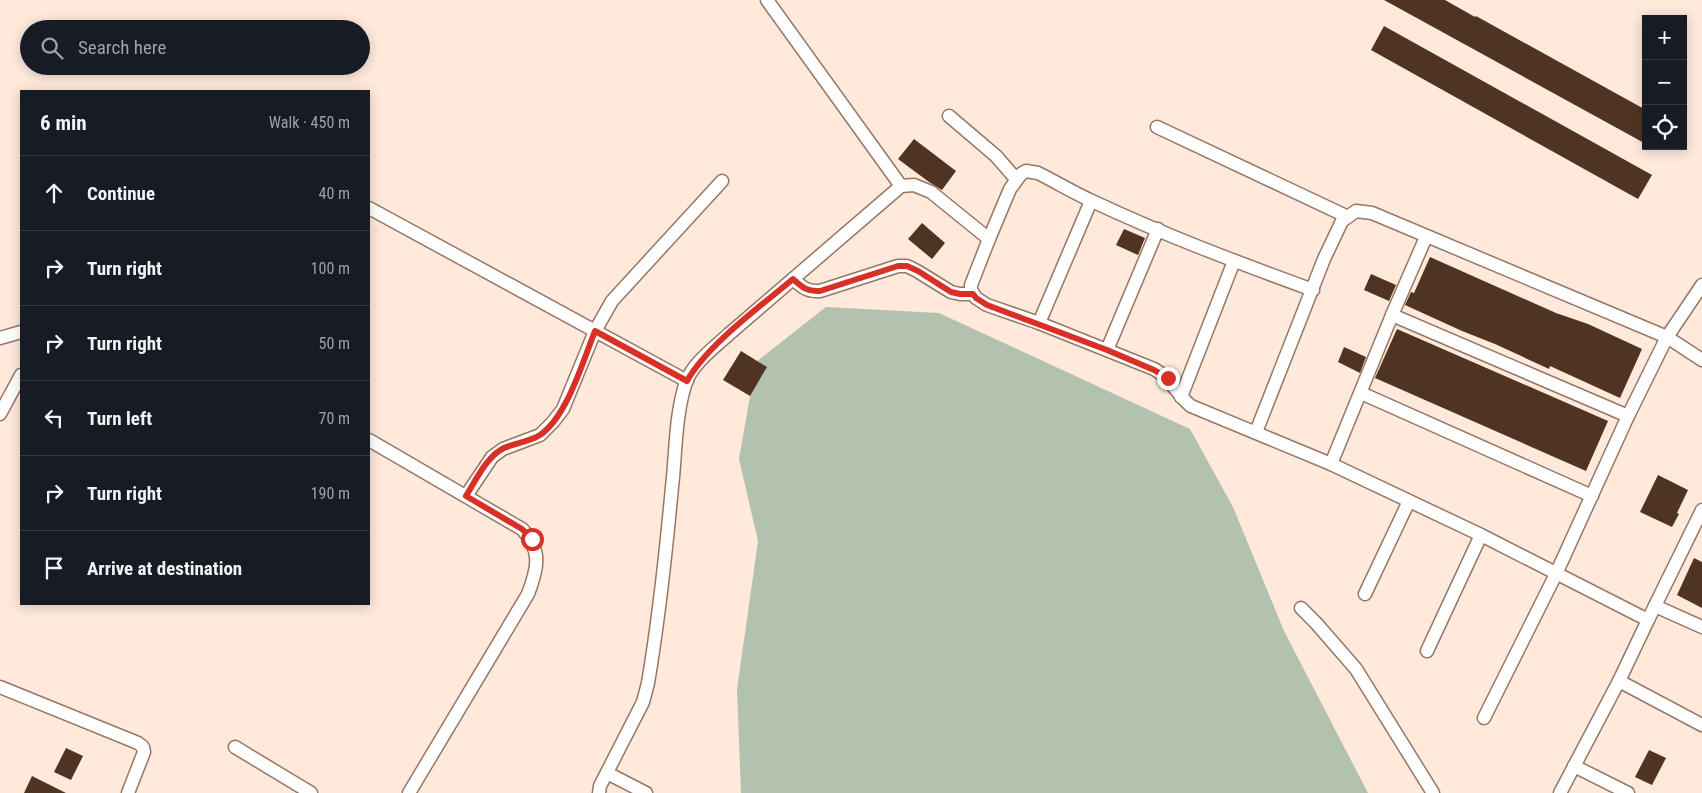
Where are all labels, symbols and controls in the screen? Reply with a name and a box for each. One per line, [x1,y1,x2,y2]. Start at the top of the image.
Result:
map controls [1642,15,1687,150]
button: + [1642,15,1687,60]
search box [20,20,370,75]
icon: search [38,34,66,62]
text: Search here [78,36,166,59]
button: − [1642,60,1687,105]
button: locate [1642,105,1687,150]
text: 6 min [40,111,87,135]
text: Walk · 450 m [269,113,350,132]
icon: ahead [40,179,68,207]
text: Continue [87,182,155,205]
text: 40 m [318,184,350,203]
icon: right [40,254,68,282]
text: Turn right [87,257,162,280]
text: 100 m [311,259,350,278]
icon: right [40,329,68,357]
text: Turn right [87,332,162,355]
text: 50 m [318,334,350,353]
route end [1157,367,1180,390]
icon: left [40,404,68,432]
text: Turn left [87,407,152,430]
text: 70 m [318,409,350,428]
icon: right [40,479,68,507]
text: Turn right [87,482,162,505]
text: 190 m [311,484,350,503]
route start [521,528,544,551]
icon: arrive [40,554,68,582]
text: Arrive at destination [87,557,242,580]

